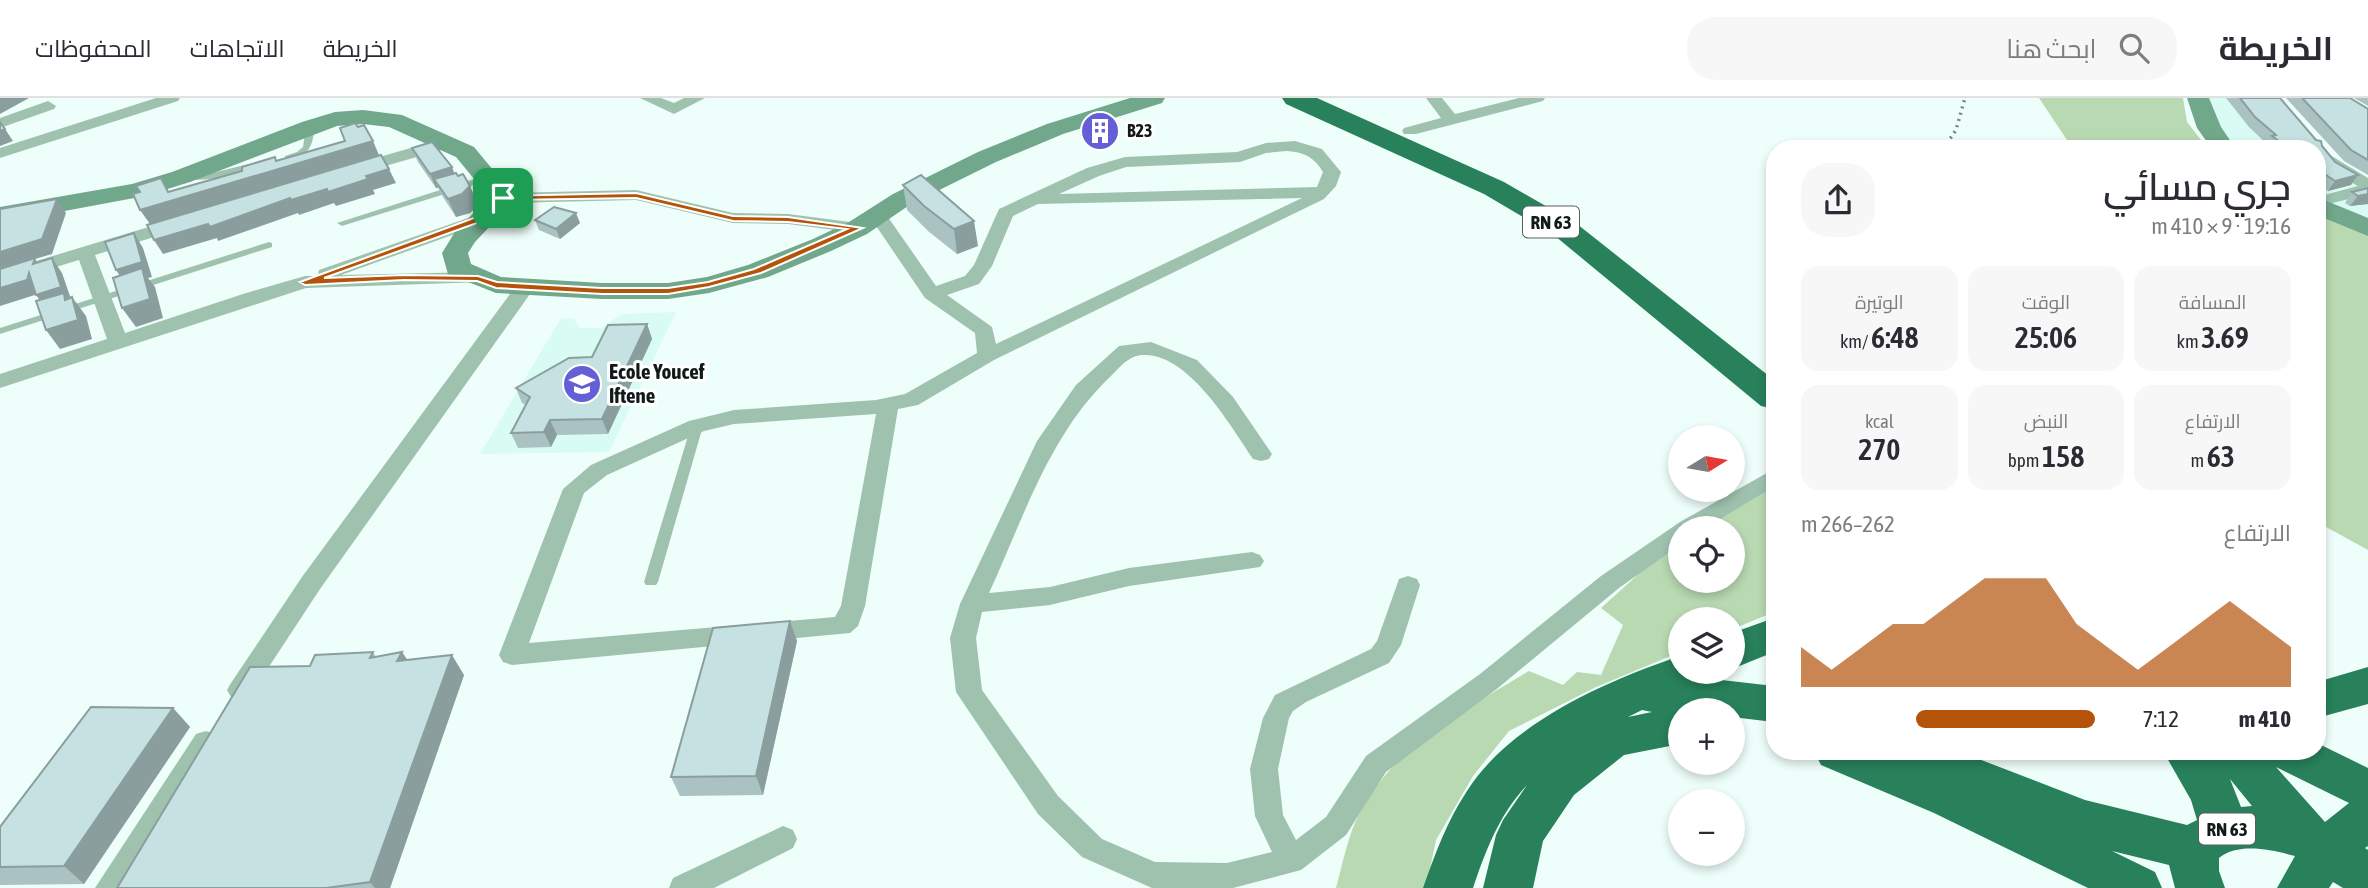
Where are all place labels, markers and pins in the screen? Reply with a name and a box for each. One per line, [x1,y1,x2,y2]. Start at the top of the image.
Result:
building icon: B23 [1079,110,1121,152]
place label: B23 [1127,120,1152,141]
pin [473,168,533,228]
place label: Ecole Youcef Iftene [609,359,705,407]
school or university icon: Ecole Youcef Iftene [561,363,603,405]

